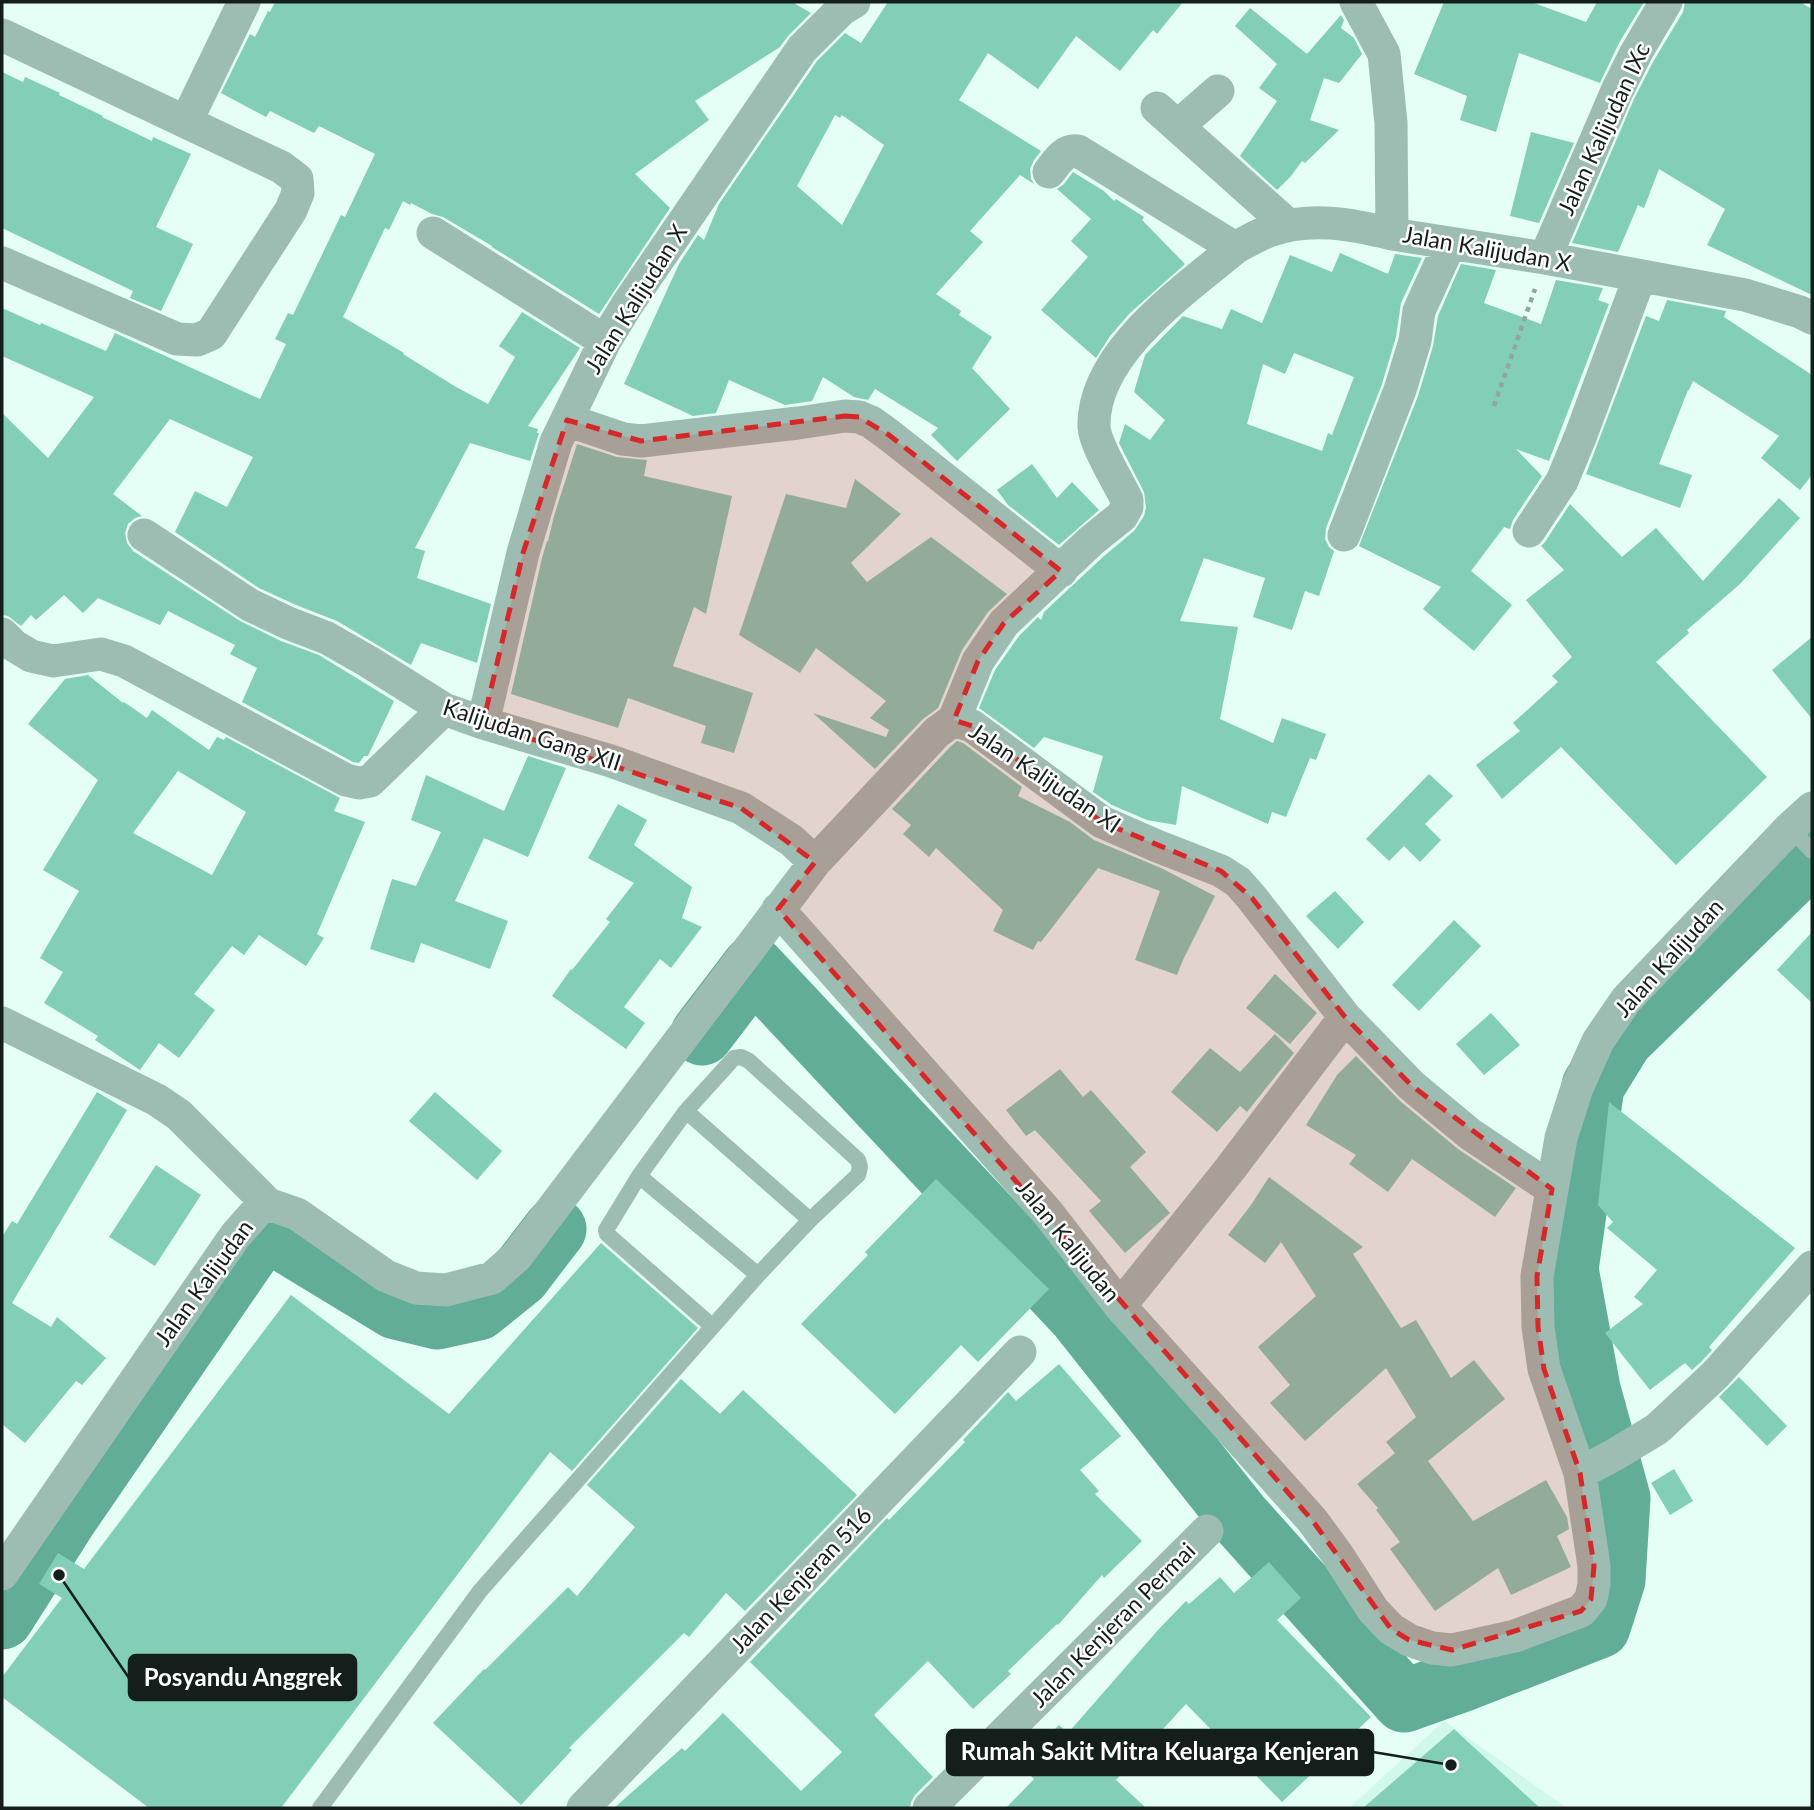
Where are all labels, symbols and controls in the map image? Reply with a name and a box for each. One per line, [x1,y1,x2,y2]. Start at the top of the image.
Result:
street label: Jalan Kalijudan IXc [1551,38,1655,219]
street label: Jalan Kalijudan X [578,219,692,378]
street label: Jalan Kalijudan X [1401,219,1573,277]
street label: Kalijudan Gang XII [440,692,625,776]
street label: Jalan Kalijudan XI [965,716,1127,838]
street label: Jalan Kalijudan [1608,892,1729,1022]
street label: Jalan Kalijudan [1011,1174,1127,1307]
street label: Jalan Kalijudan [148,1214,258,1351]
street label: Jalan Kenjeran 516 [724,1501,877,1658]
street label: Jalan Kenjeran Permai [1024,1536,1200,1712]
callout: Posyandu Anggrek [129,1655,356,1700]
text: Posyandu Anggrek [144,1662,342,1691]
callout: Rumah Sakit Mitra Keluarga Kenjeran [947,1730,1373,1775]
text: Rumah Sakit Mitra Keluarga Kenjeran [961,1736,1359,1765]

